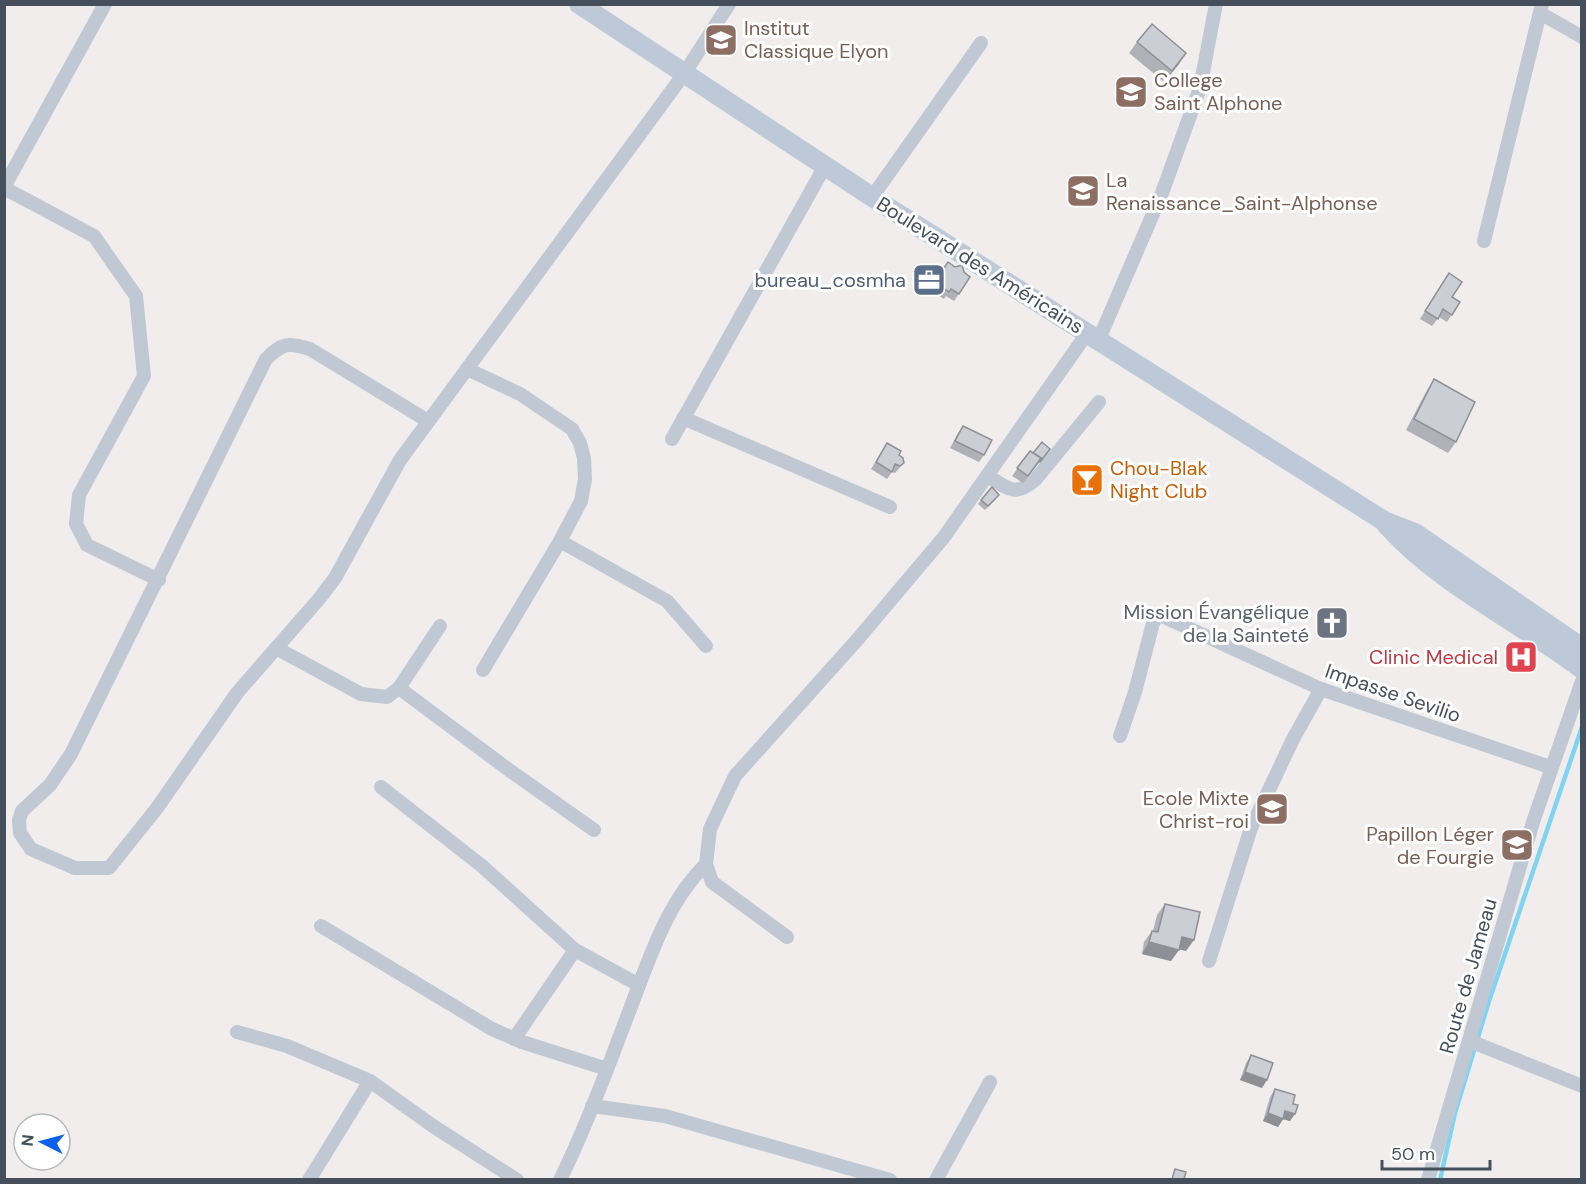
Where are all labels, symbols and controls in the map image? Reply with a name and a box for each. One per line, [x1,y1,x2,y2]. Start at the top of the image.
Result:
place label: Institut Classique Elyon [744,15,889,64]
school or university icon: Institut Classique Elyon [703,22,739,58]
place label: College Saint Alphone [1154,67,1282,116]
school or university icon: College Saint Alphone [1113,74,1149,110]
place label: La Renaissance_Saint-Alphonse [1106,167,1378,216]
school or university icon: La Renaissance_Saint-Alphonse [1065,173,1101,209]
street label: Boulevard des Américains [872,191,1088,339]
office icon: bureau_cosmha [911,262,947,298]
place label: bureau_cosmha [755,267,906,293]
place label: Chou-Blak Night Club [1110,455,1207,504]
bar icon: Chou-Blak Night Club [1069,462,1105,498]
place label: Mission Évangélique de la Sainteté [1123,599,1309,648]
church icon: Mission Évangélique de la Sainteté [1314,605,1350,641]
hospital icon: Clinic Medical [1503,639,1539,675]
place label: Clinic Medical [1369,644,1498,670]
street label: Impasse Sevilio [1322,658,1464,728]
place label: Ecole Mixte Christ-roi [1143,785,1249,834]
school or university icon: Ecole Mixte Christ-roi [1254,791,1290,827]
place label: Papillon Léger de Fourgie [1366,821,1494,870]
school or university icon: Papillon Léger de Fourgie [1499,827,1535,863]
street label: Route de Jameau [1433,895,1503,1057]
north arrow [12,1112,72,1172]
scale bar [1382,1133,1490,1171]
text: N [17,1134,39,1147]
text: 50 m [1391,1142,1435,1166]

